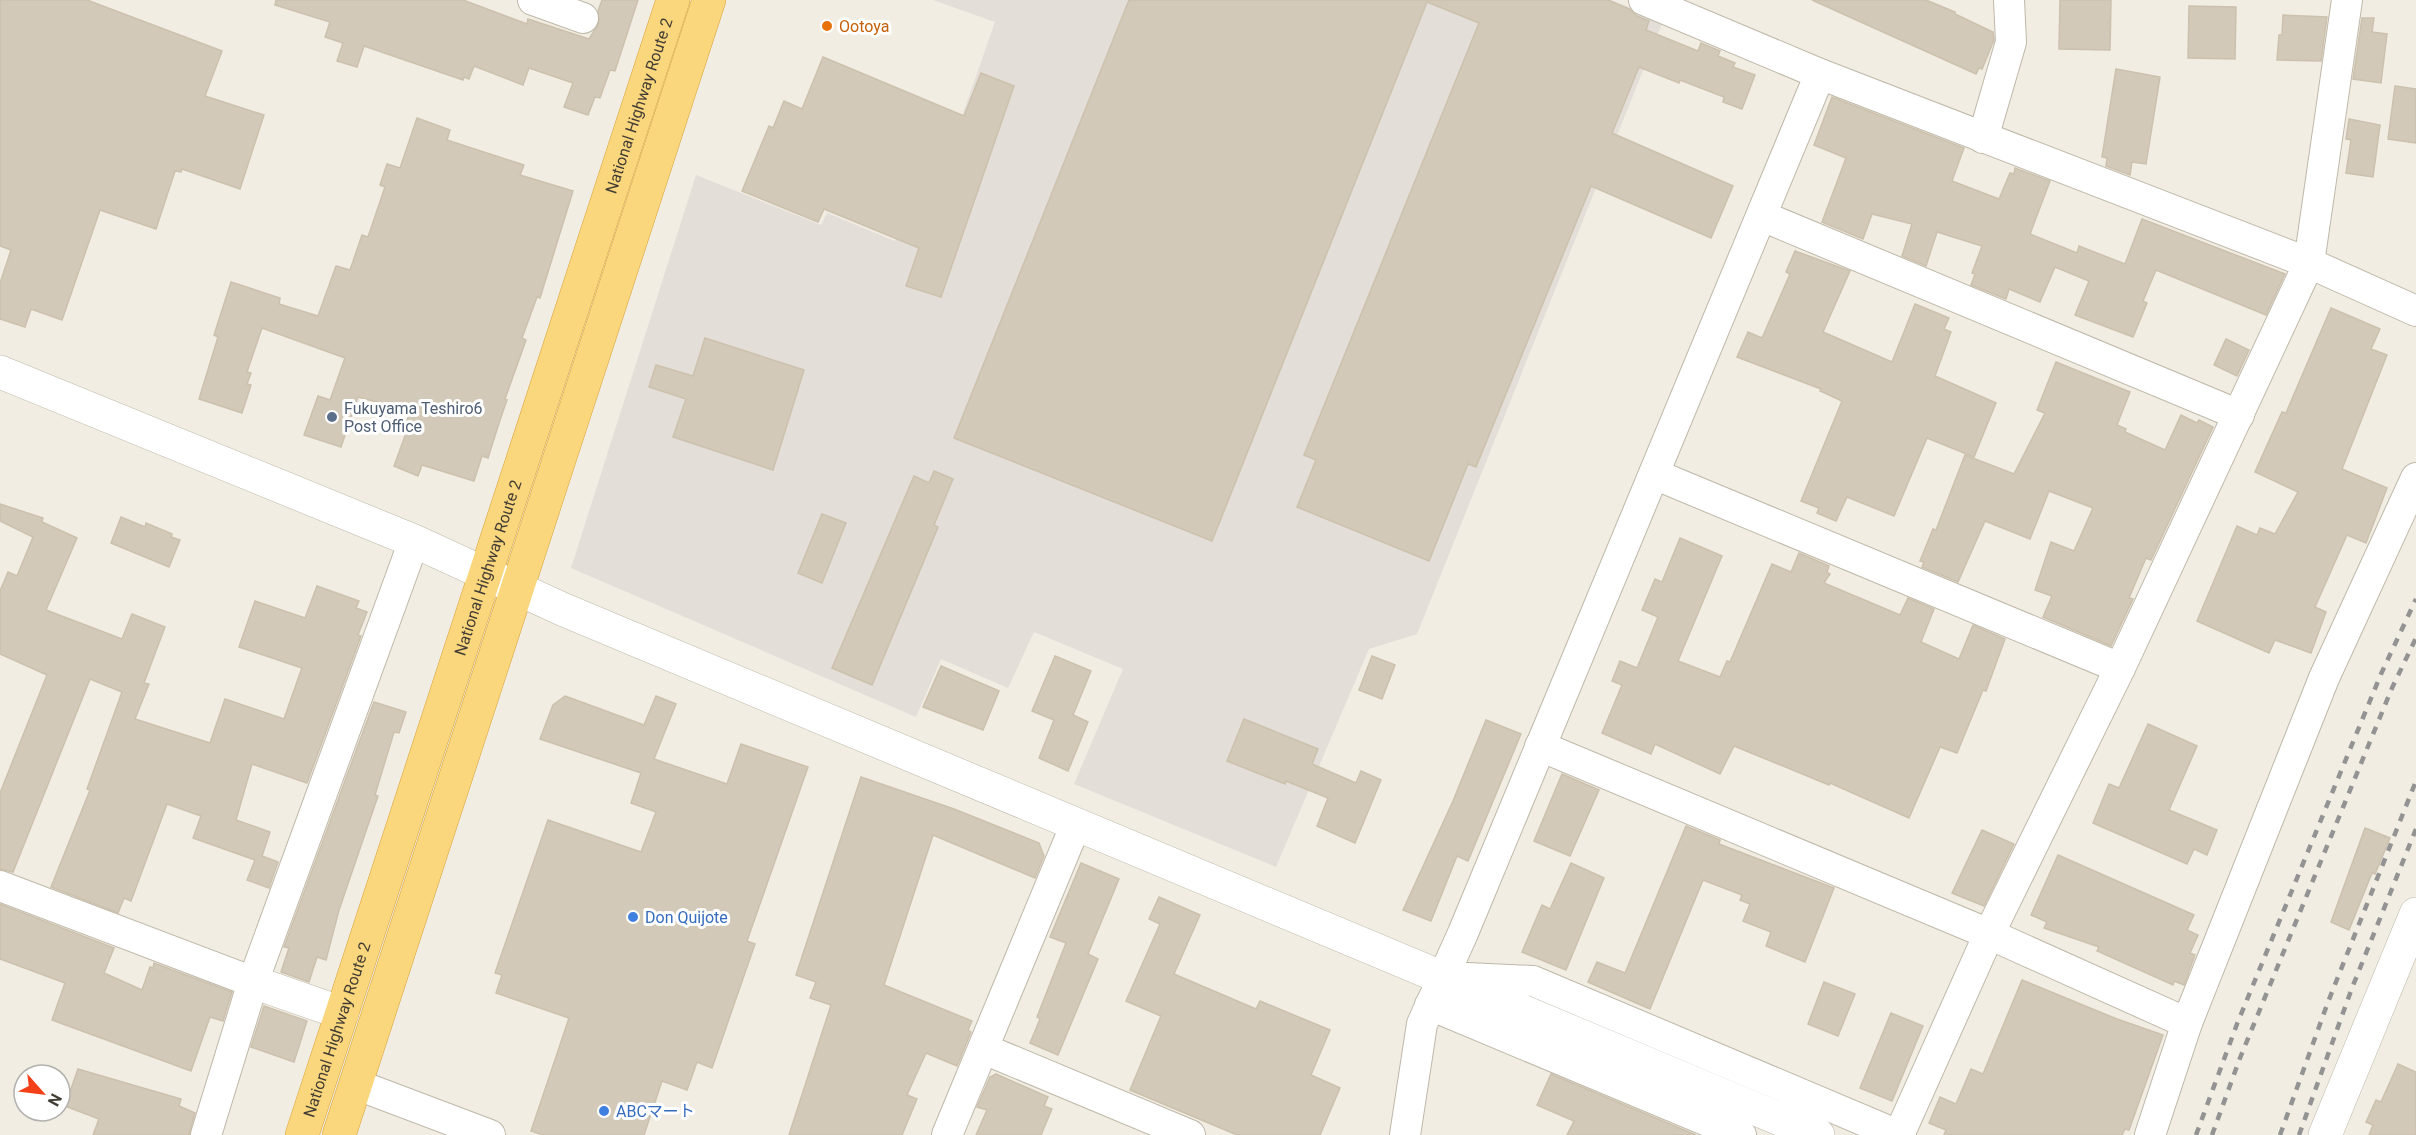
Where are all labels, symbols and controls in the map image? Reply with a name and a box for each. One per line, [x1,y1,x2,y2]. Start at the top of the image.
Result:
street label: National Highway Route 2 [601,15,676,196]
place label: Ootoya [839,17,889,36]
marker: Ootoya [820,19,834,33]
place label: Fukuyama Teshiro6 Post Office [344,399,483,436]
marker: Fukuyama Teshiro6 Post Office [325,410,339,424]
street label: National Highway Route 2 [450,477,525,658]
place label: Don Quijote [645,908,728,927]
marker: Don Quijote [626,910,640,924]
street label: National Highway Route 2 [299,939,374,1120]
north arrow [12,1063,72,1123]
text: N [44,1090,66,1109]
place label: ABCマート [616,1102,695,1121]
marker: ABCマート [597,1104,611,1118]

